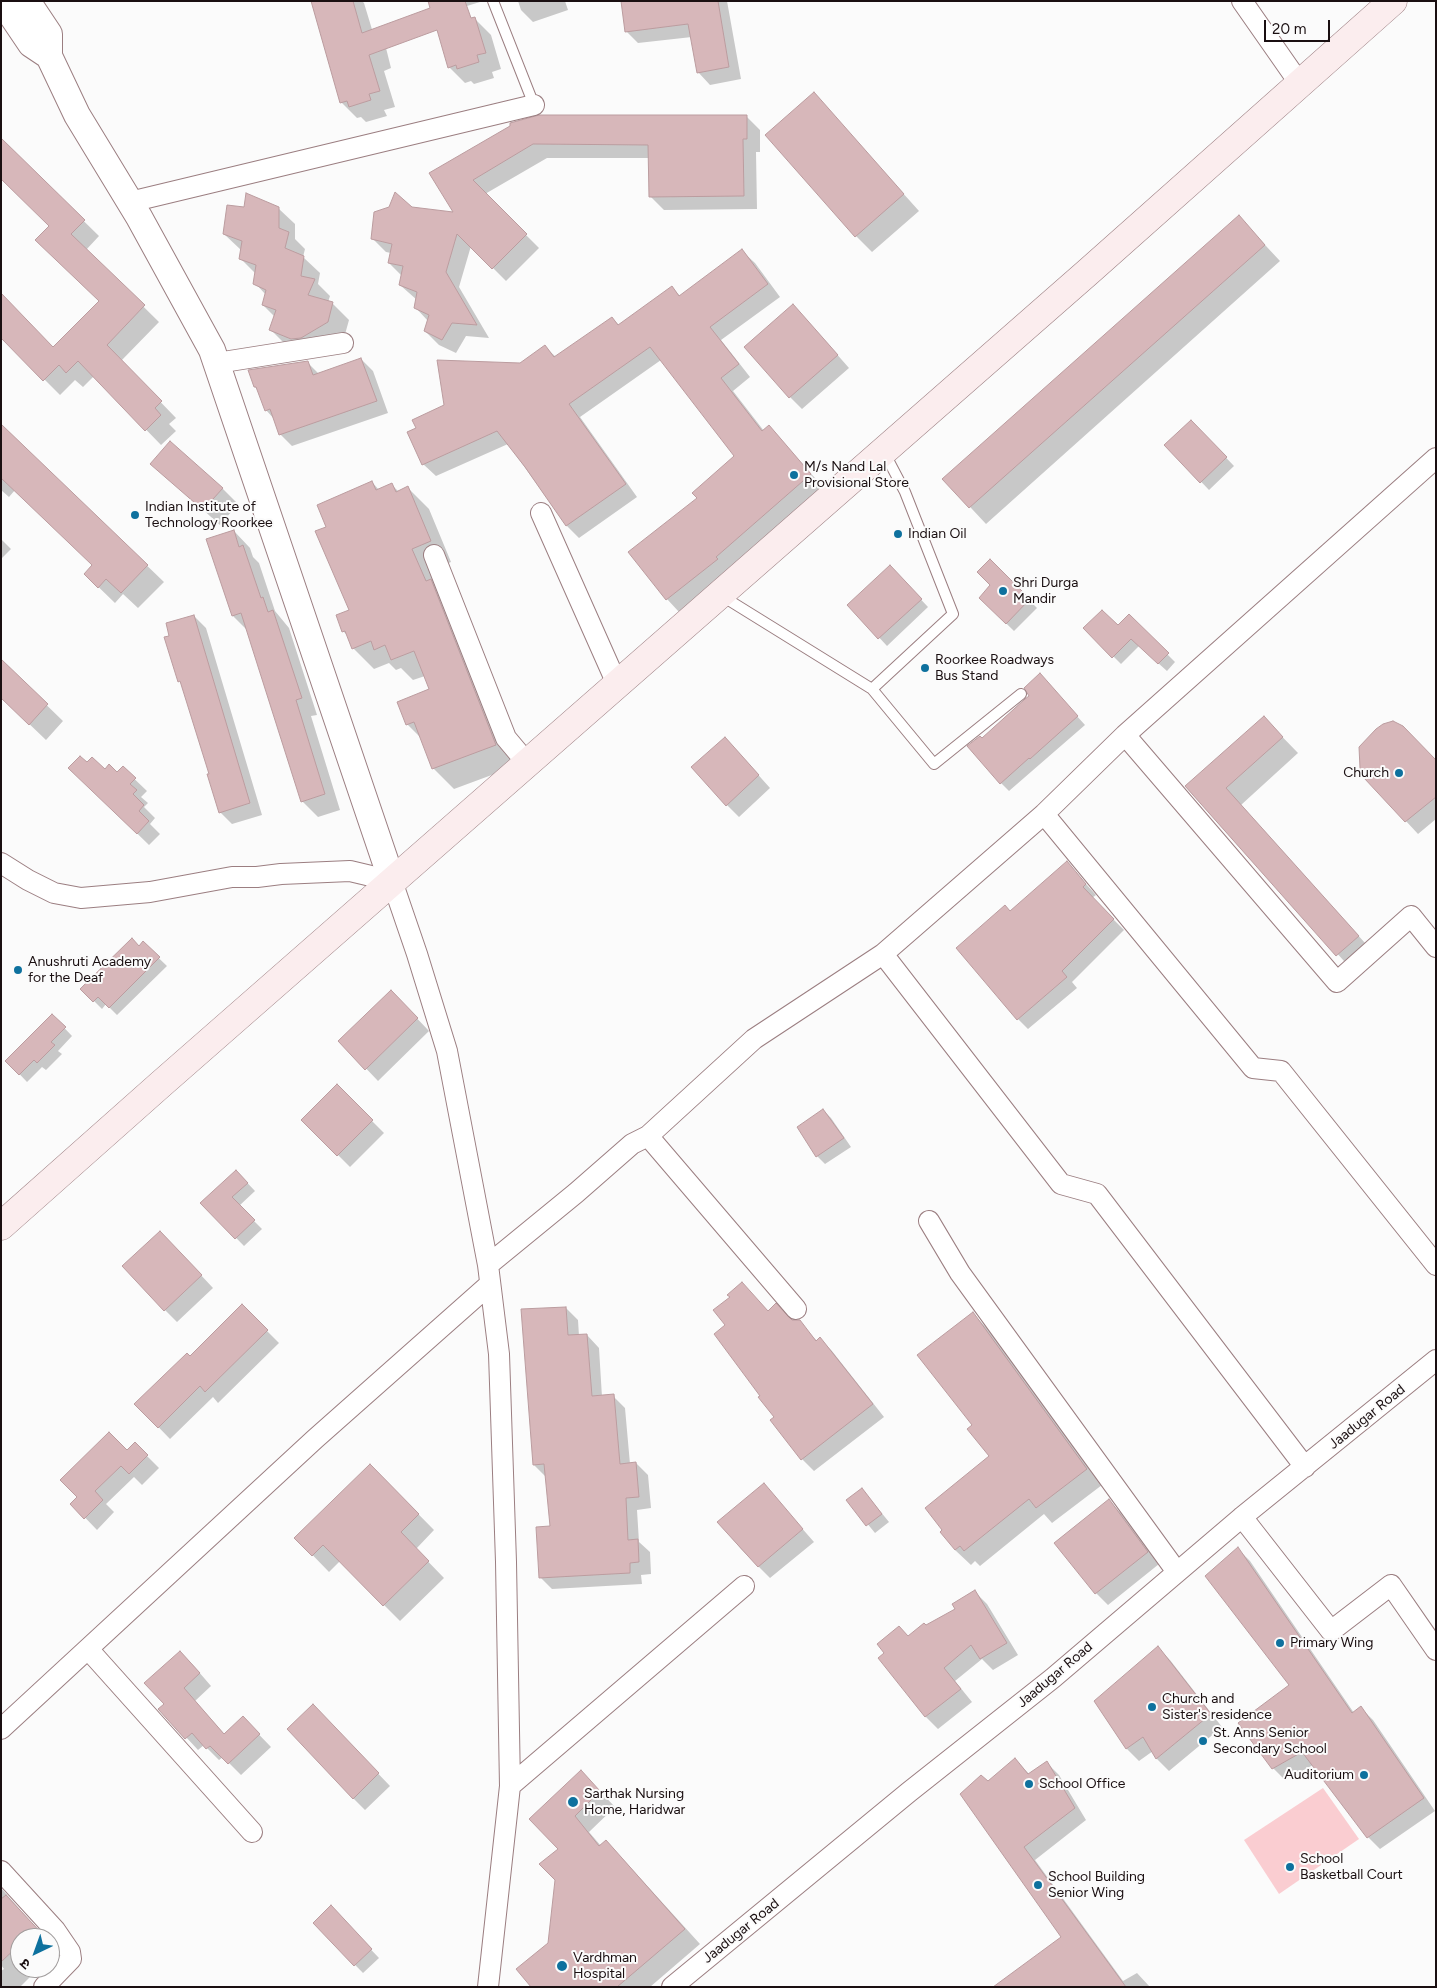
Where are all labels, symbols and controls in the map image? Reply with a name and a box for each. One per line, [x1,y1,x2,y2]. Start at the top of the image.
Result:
scale bar [1267,10,1333,42]
text: 20 m [1272,20,1306,38]
place label: M/s Nand Lal Provisional Store [804,459,909,492]
marker: M/s Nand Lal Provisional Store [788,469,800,481]
place label: Indian Institute of Technology Roorkee [145,499,273,532]
marker: Indian Institute of Technology Roorkee [129,509,141,521]
place label: Indian Oil [908,526,967,542]
marker: Indian Oil [892,528,904,540]
place label: Shri Durga Mandir [1013,575,1078,608]
marker: Shri Durga Mandir [997,585,1009,597]
place label: Roorkee Roadways Bus Stand [935,652,1054,684]
marker: Roorkee Roadways Bus Stand [919,662,931,674]
place label: Church [1343,765,1389,781]
marker: Church [1393,767,1405,779]
place label: Anushruti Academy for the Deaf [28,954,151,986]
marker: Anushruti Academy for the Deaf [12,964,24,976]
street label: Jaadugar Road [1325,1381,1409,1453]
place label: Primary Wing [1290,1635,1373,1651]
marker: Primary Wing [1274,1637,1286,1649]
street label: Jaadugar Road [1014,1639,1096,1711]
place label: Church and Sister's residence [1162,1691,1272,1724]
marker: Church and Sister's residence [1146,1701,1158,1713]
place label: St. Anns Senior Secondary School [1213,1725,1327,1758]
marker: St. Anns Senior Secondary School [1197,1735,1209,1747]
place label: Auditorium [1284,1767,1354,1783]
marker: Auditorium [1358,1769,1370,1781]
place label: School Office [1039,1776,1125,1792]
marker: School Office [1023,1778,1035,1790]
place label: Sarthak Nursing Home, Haridwar [584,1786,685,1818]
marker: Sarthak Nursing Home, Haridwar [566,1795,580,1809]
place label: School Basketball Court [1300,1851,1403,1884]
marker: School Basketball Court [1284,1861,1296,1873]
place label: School Building Senior Wing [1048,1869,1145,1901]
marker: School Building Senior Wing [1032,1879,1044,1891]
street label: Jaadugar Road [699,1895,783,1967]
north arrow [10,1928,60,1978]
place label: Vardhman Hospital [573,1950,637,1982]
text: उ [17,1955,34,1973]
marker: Vardhman Hospital [555,1959,569,1973]

